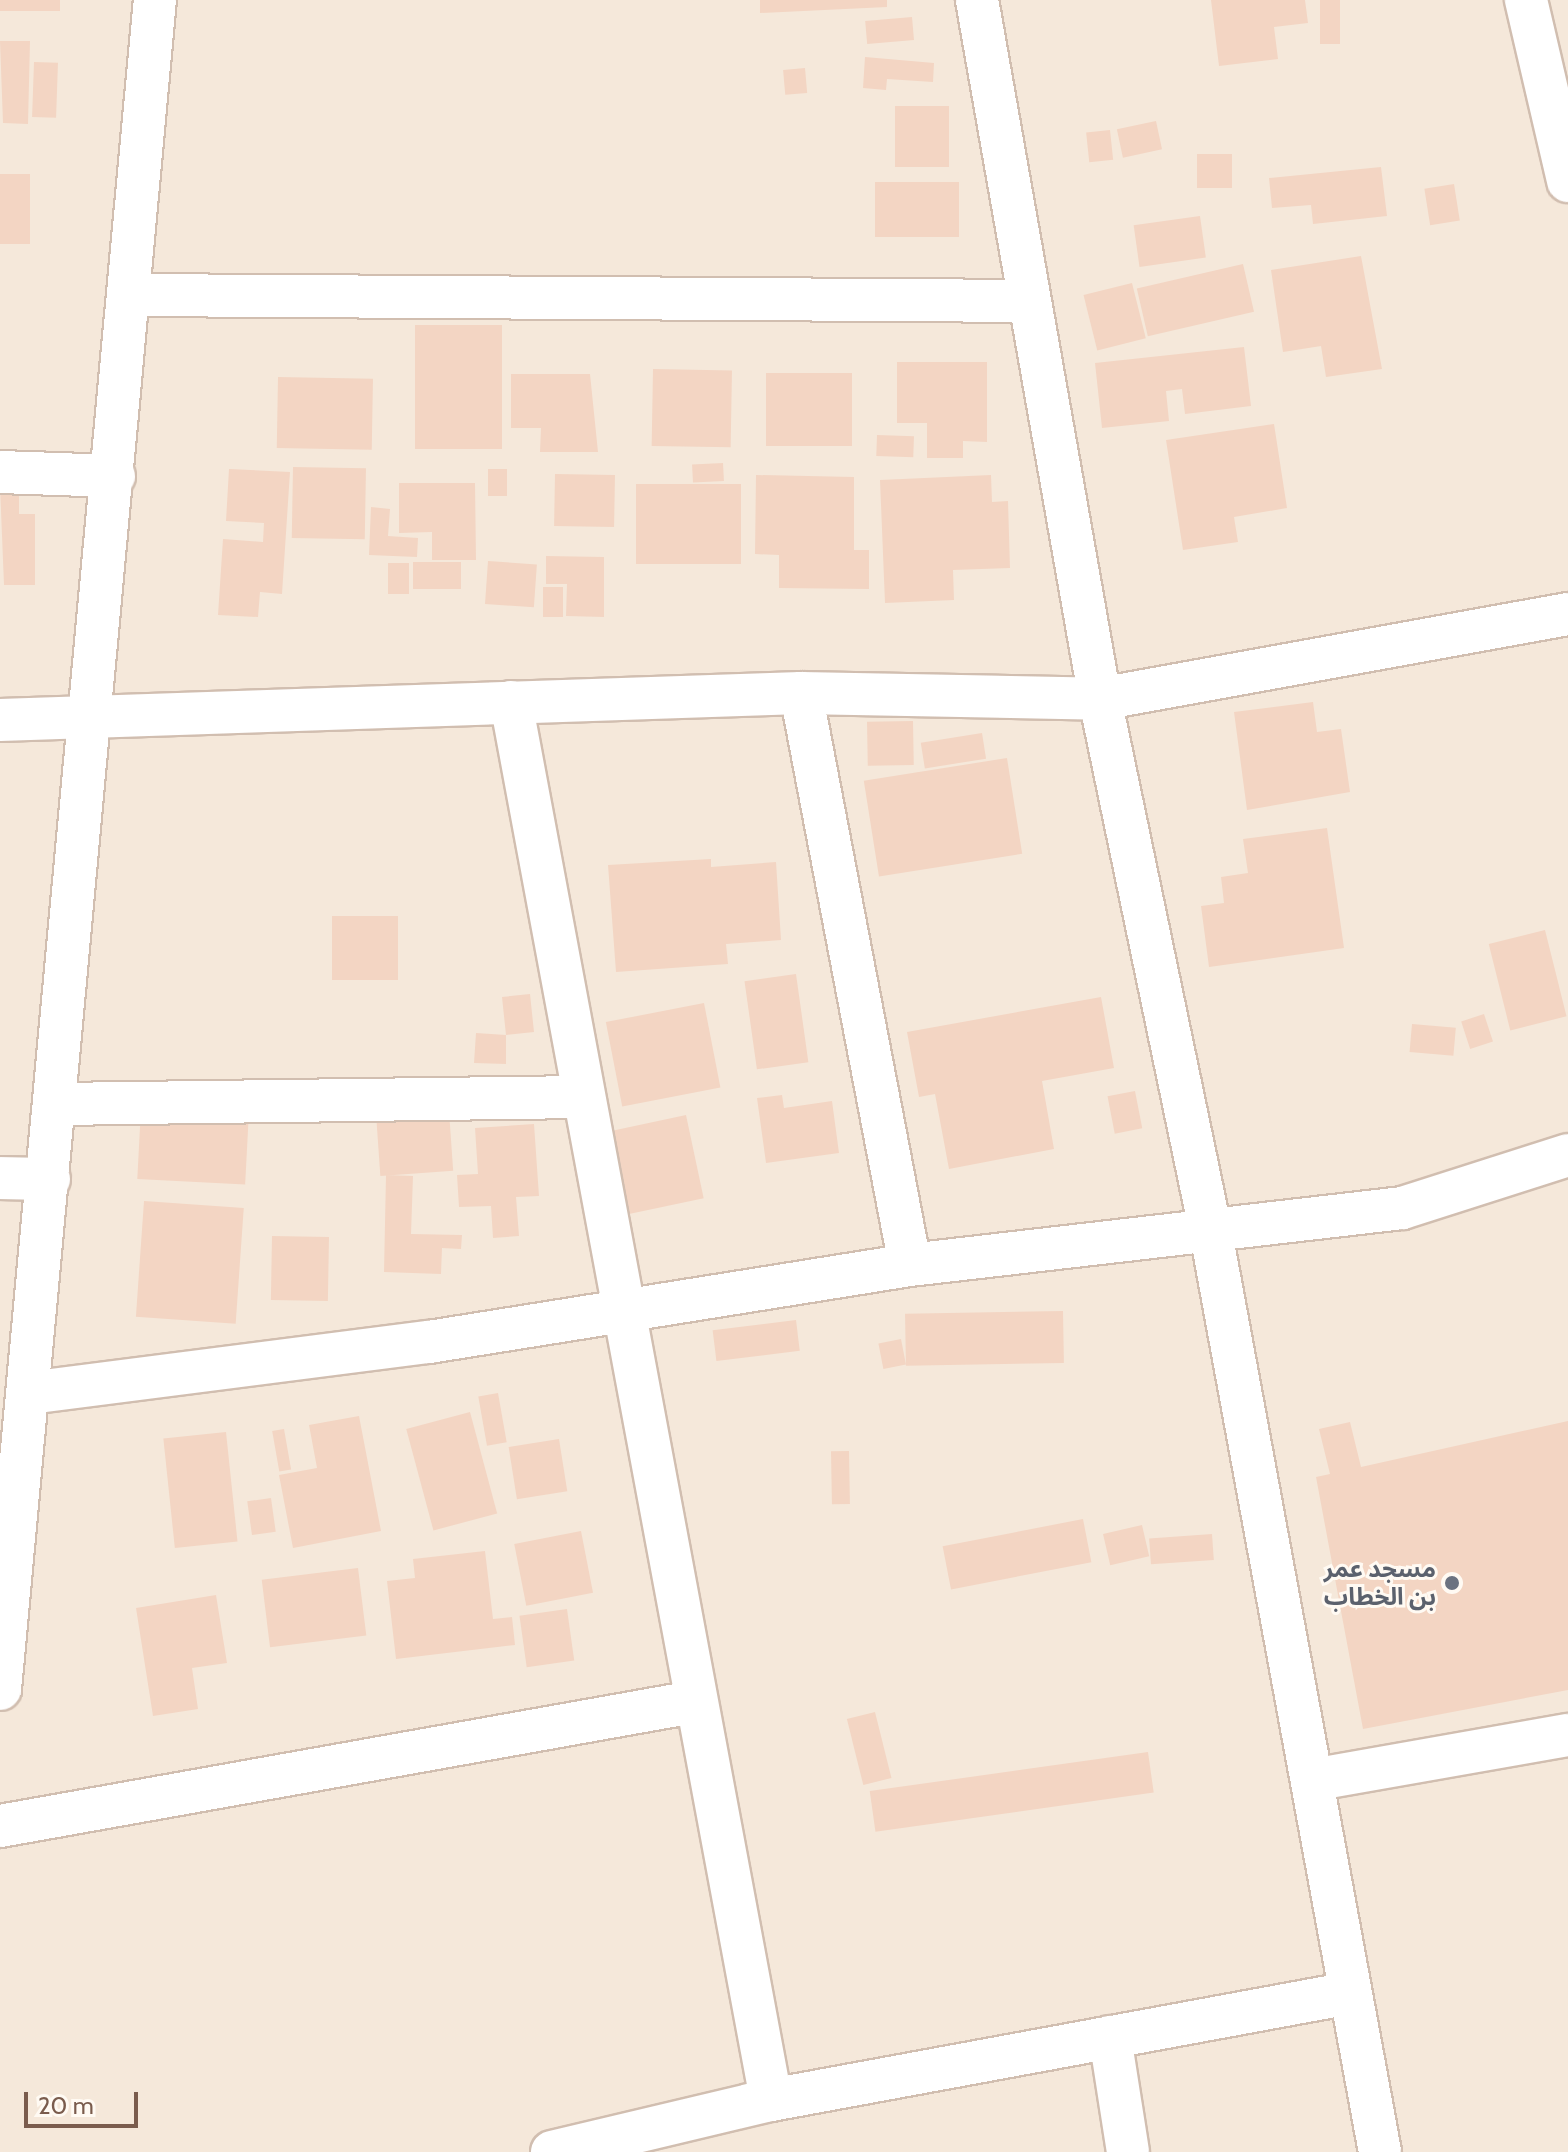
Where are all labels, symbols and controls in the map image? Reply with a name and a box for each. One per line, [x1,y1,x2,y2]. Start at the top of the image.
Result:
place label: مسجد عمر بن الخطاب [1324,1555,1436,1611]
marker: مسجد عمر بن الخطاب [1443,1574,1461,1592]
scale bar [28,2076,142,2126]
text: 20 m [38,2091,94,2120]

